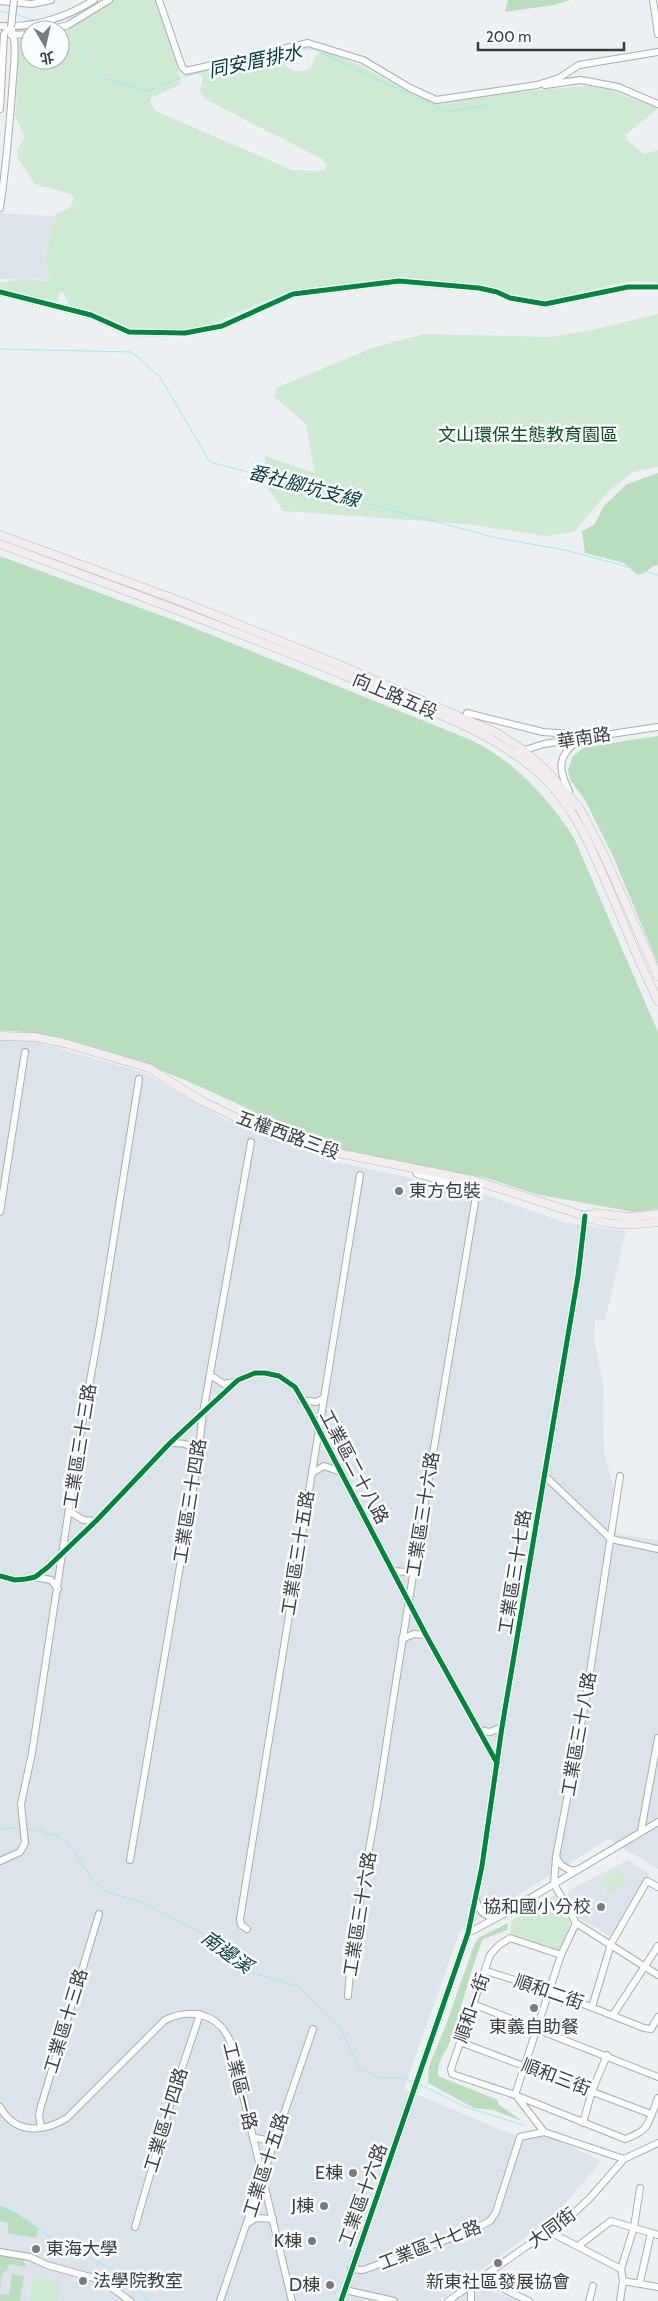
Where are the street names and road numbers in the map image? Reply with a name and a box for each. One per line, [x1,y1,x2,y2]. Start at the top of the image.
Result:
street label: 向上路五段 [349,668,441,724]
street label: 華南路 [556,723,612,753]
street label: 五權西路三段 [233,1106,343,1164]
street label: 工業區三十三路 [59,1382,101,1510]
street label: 工業區二十八路 [315,1406,393,1528]
street label: 工業區三十四路 [169,1437,211,1565]
street label: 工業區三十六路 [402,1450,444,1578]
street label: 工業區三十五路 [277,1489,319,1617]
street label: 工業區三十七路 [494,1508,536,1636]
street label: 工業區三十八路 [557,1670,601,1798]
street label: 工業區三十六路 [339,1850,381,1978]
street label: 工業區十三路 [40,1966,92,2076]
street label: 順和一街 [450,1970,494,2046]
street label: 順和二街 [511,1970,587,2014]
street label: 工業區一路 [218,2040,262,2132]
street label: 順和三街 [518,2054,594,2100]
street label: 工業區十四路 [140,2065,192,2175]
street label: 工業區十五路 [239,2110,293,2220]
street label: 工業區十六路 [334,2140,392,2250]
street label: 大同街 [524,2203,580,2253]
street label: 工業區十七路 [376,2215,484,2275]

